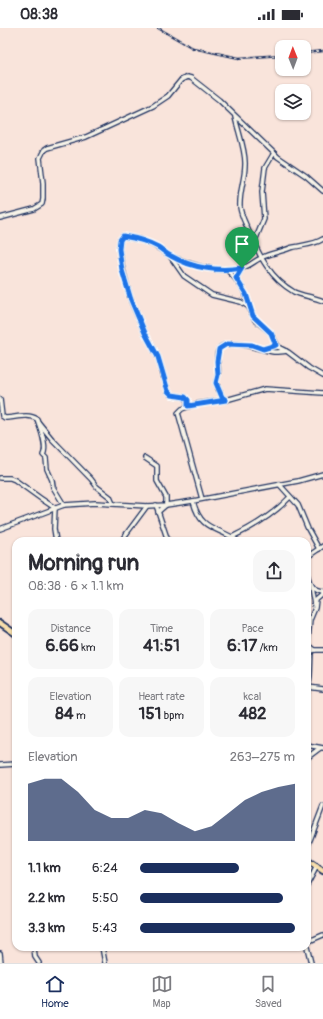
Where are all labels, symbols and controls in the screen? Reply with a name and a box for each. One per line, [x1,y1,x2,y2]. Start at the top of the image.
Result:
text: 08:38 [20,5,58,24]
north arrow [275,40,311,76]
map controls [275,40,311,120]
button: layers [275,84,311,120]
pin [225,227,259,268]
icon: arrive [231,233,253,255]
text: Morning run [28,549,139,577]
button: share [253,550,295,592]
text: 08:38 · 6 × 1.1 km [28,578,124,594]
text: Distance [50,622,91,635]
text: Time [150,622,173,635]
text: Pace [242,622,263,635]
text: 6.66 [45,635,79,656]
text: 41:51 [143,635,180,656]
text: 6:17 [227,635,257,656]
text: km [79,641,96,654]
text: /km [257,641,278,654]
text: Elevation [50,690,91,703]
text: Heart rate [138,690,185,703]
text: kcal [244,690,261,703]
text: 84 [55,703,74,724]
text: 151 [139,703,161,724]
text: 482 [239,703,266,724]
text: m [74,709,86,722]
text: bpm [161,709,184,722]
text: Elevation [28,749,78,765]
text: 263–275 m [230,749,295,765]
text: 1.1 km [28,860,61,876]
text: 6:24 [92,860,118,876]
text: 2.2 km [28,890,65,906]
text: 5:50 [92,890,118,906]
text: 3.3 km [28,920,65,936]
text: 5:43 [92,920,117,936]
tab: Home [41,973,69,1010]
tab: Map [151,973,173,1010]
tab: Saved [255,973,282,1010]

